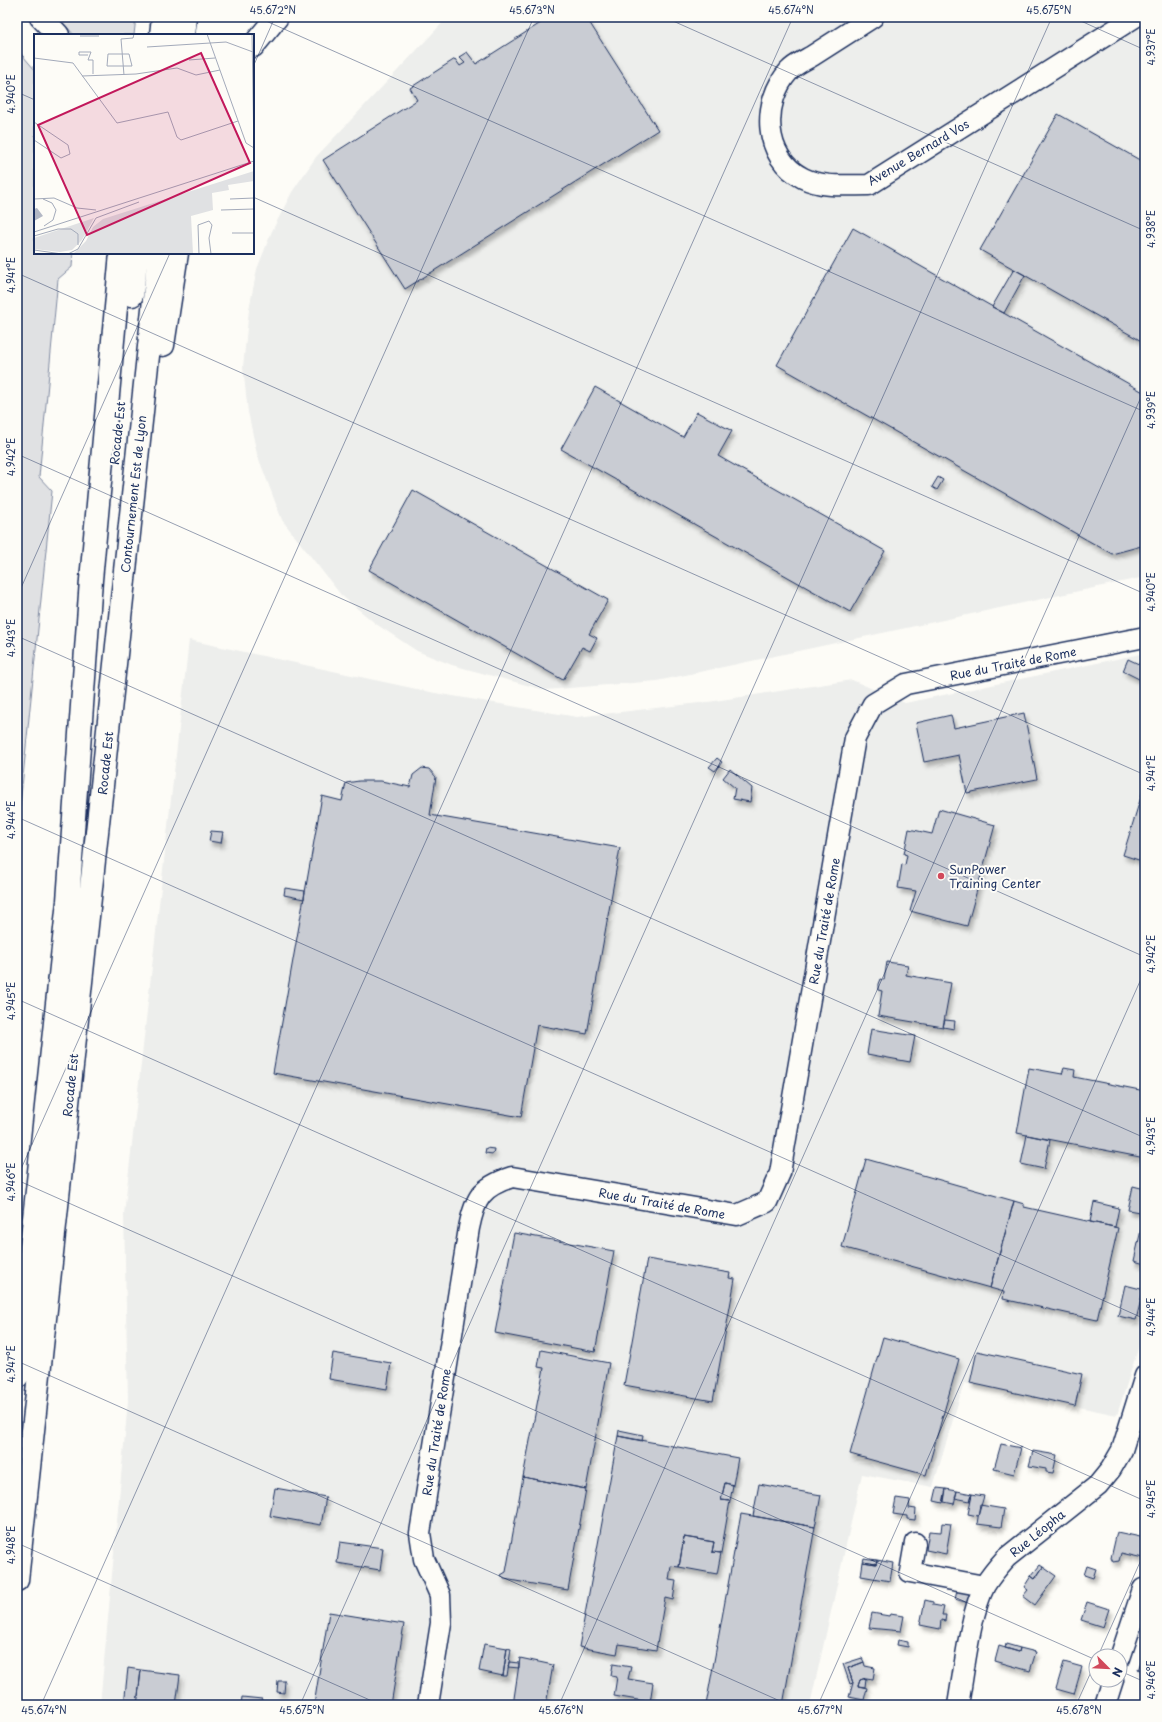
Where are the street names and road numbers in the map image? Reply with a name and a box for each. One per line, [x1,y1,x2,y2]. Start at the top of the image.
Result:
street label: Avenue Bernard Vos [864,114,973,190]
street label: Rocade Est [105,400,129,466]
street label: Contournement Est de Lyon [116,414,150,574]
street label: Rue du Traité de Rome [948,642,1078,684]
street label: Rocade Est [93,730,117,796]
street label: Rue du Traité de Rome [804,856,844,986]
street label: Rocade Est [58,1052,82,1118]
street label: Rue du Traité de Rome [597,1183,727,1223]
street label: Rue du Traité de Rome [417,1367,455,1497]
street label: Rue Léopha [1005,1505,1069,1561]

